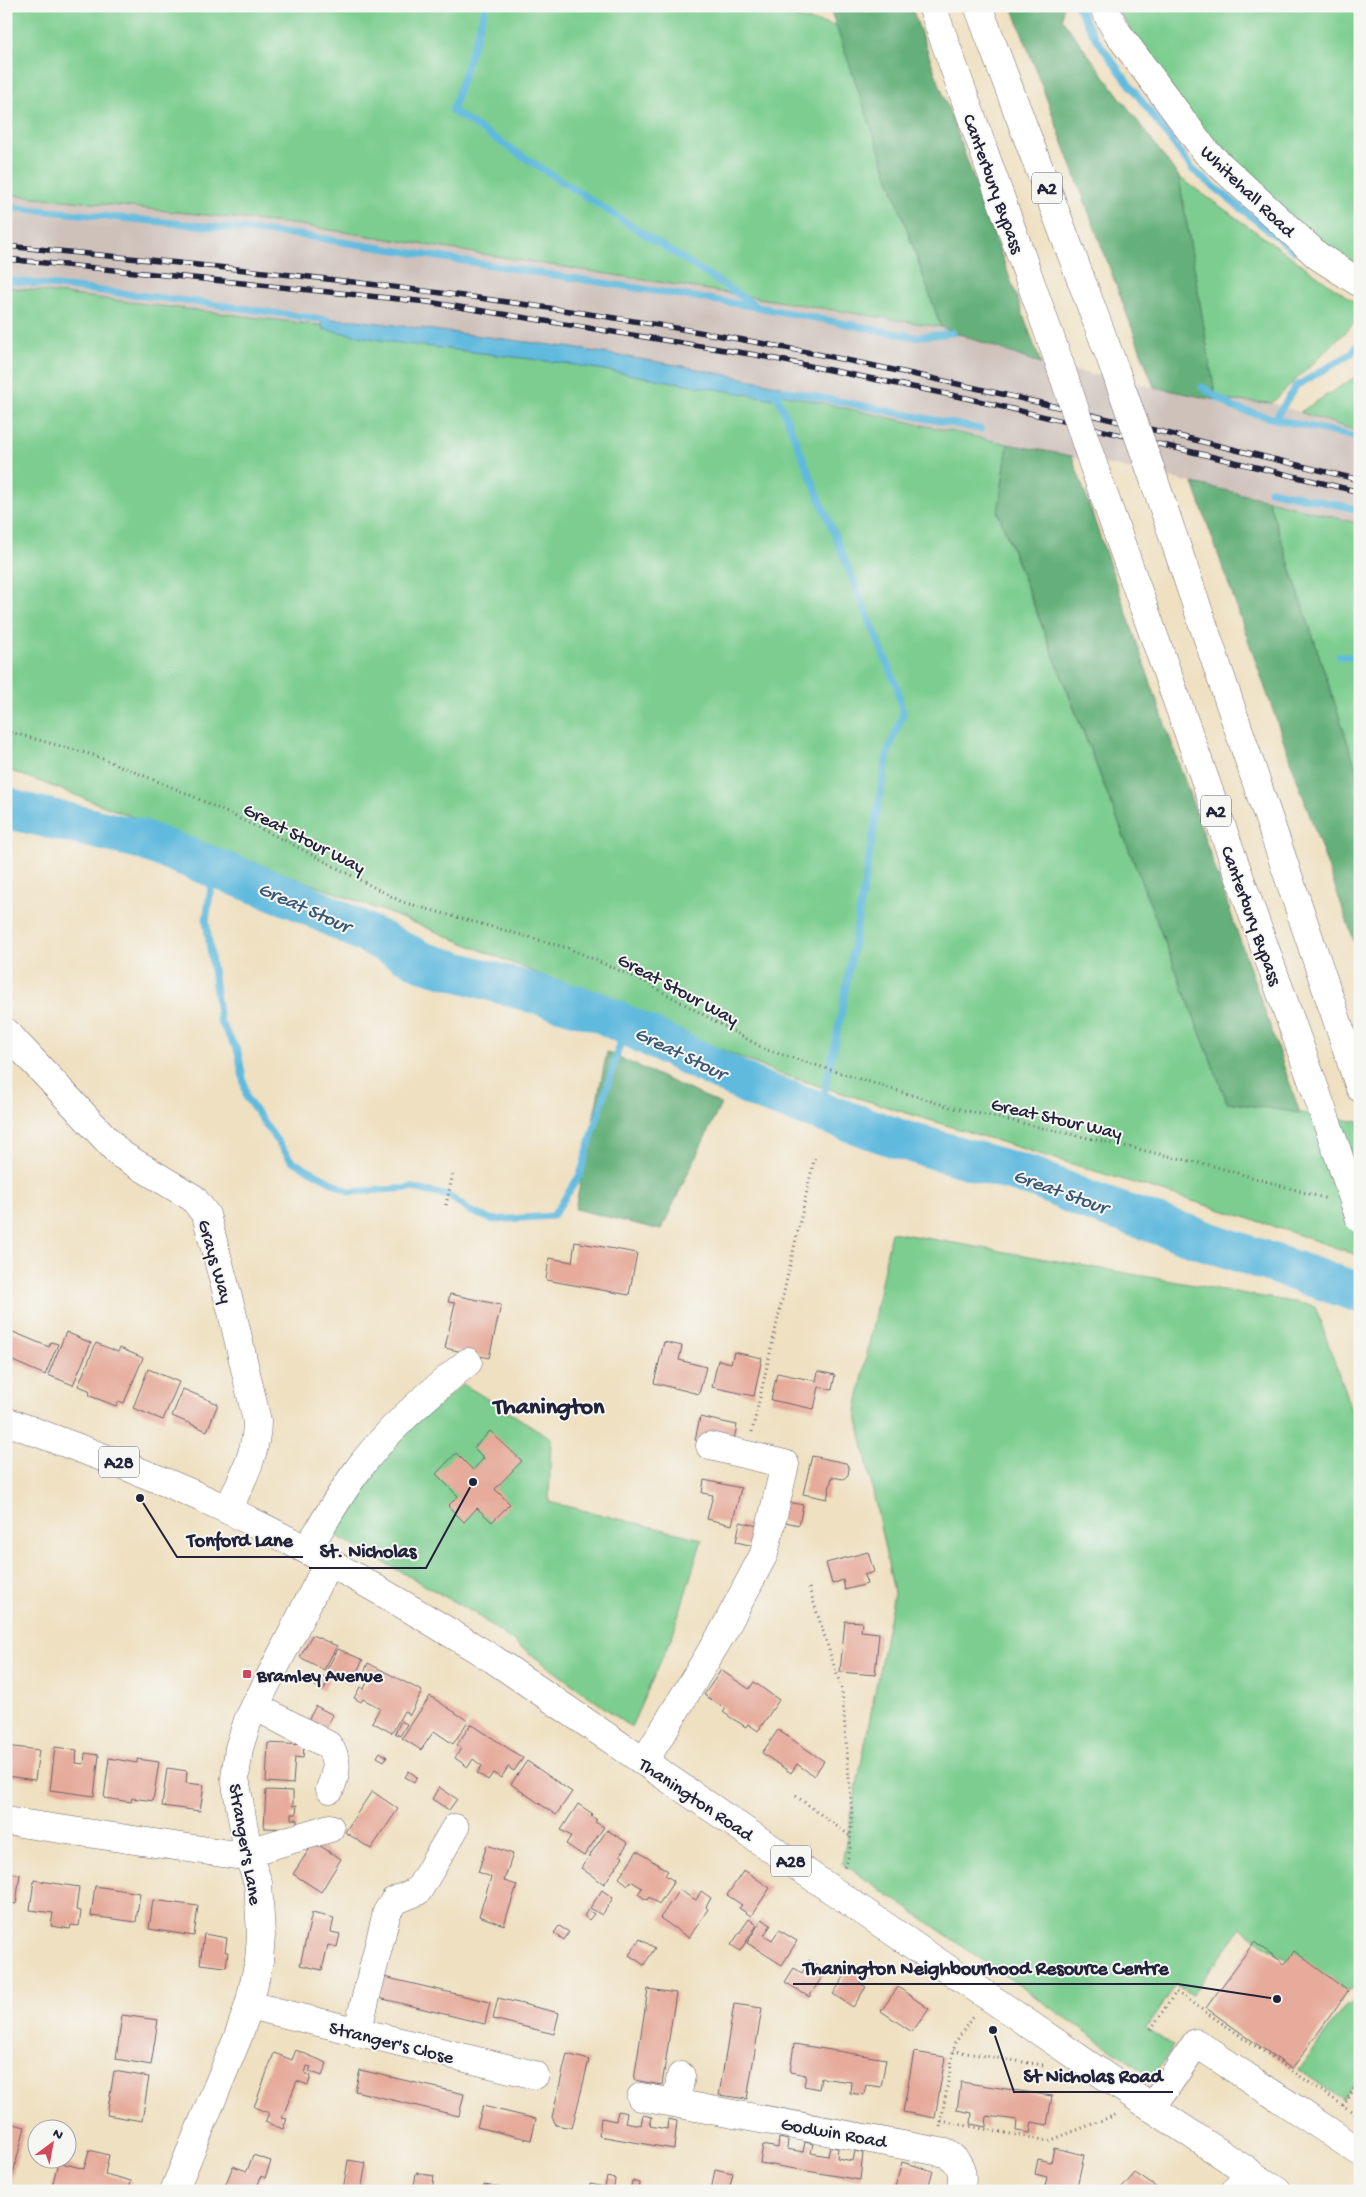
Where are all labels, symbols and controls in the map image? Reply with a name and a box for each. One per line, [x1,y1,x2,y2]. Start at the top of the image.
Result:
street label: Canterbury Bypass [956,111,1028,258]
street label: Whitehall Road [1194,141,1300,245]
road number: A2 [1032,172,1062,204]
road number: A2 [1201,796,1231,826]
street label: Great Stour Way [239,799,369,881]
street label: Canterbury Bypass [1214,843,1286,990]
water label: Great Stour [254,879,357,941]
street label: Great Stour Way [613,949,742,1033]
water label: Great Stour [630,1023,732,1089]
street label: Great Stour Way [988,1094,1125,1147]
water label: Great Stour [1010,1166,1114,1222]
street label: Grays Way [191,1217,237,1307]
district label: Thanington [492,1394,605,1423]
road number: A28 [99,1446,139,1478]
callout: Tonford Lane [177,1522,303,1557]
text: Tonford Lane [185,1531,294,1554]
callout: St. Nicholas [309,1533,426,1568]
text: St. Nicholas [320,1542,418,1565]
place label: Bramley Avenue [256,1666,384,1689]
marker: Bramley Avenue [241,1668,253,1680]
street label: Thanington Road [632,1753,758,1849]
street label: Stranger's Lane [222,1782,266,1907]
road number: A28 [771,1845,811,1876]
callout: Thanington Neighbourhood Resource Centre [793,1949,1178,1984]
text: Thanington Neighbourhood Resource Centre [801,1959,1169,1982]
street label: Stranger's Close [326,2018,456,2071]
callout: St Nicholas Road [1014,2057,1173,2092]
text: St Nicholas Road [1024,2067,1165,2090]
street label: Godwin Road [779,2114,890,2155]
north arrow [28,2120,78,2170]
text: N [49,2125,66,2145]

